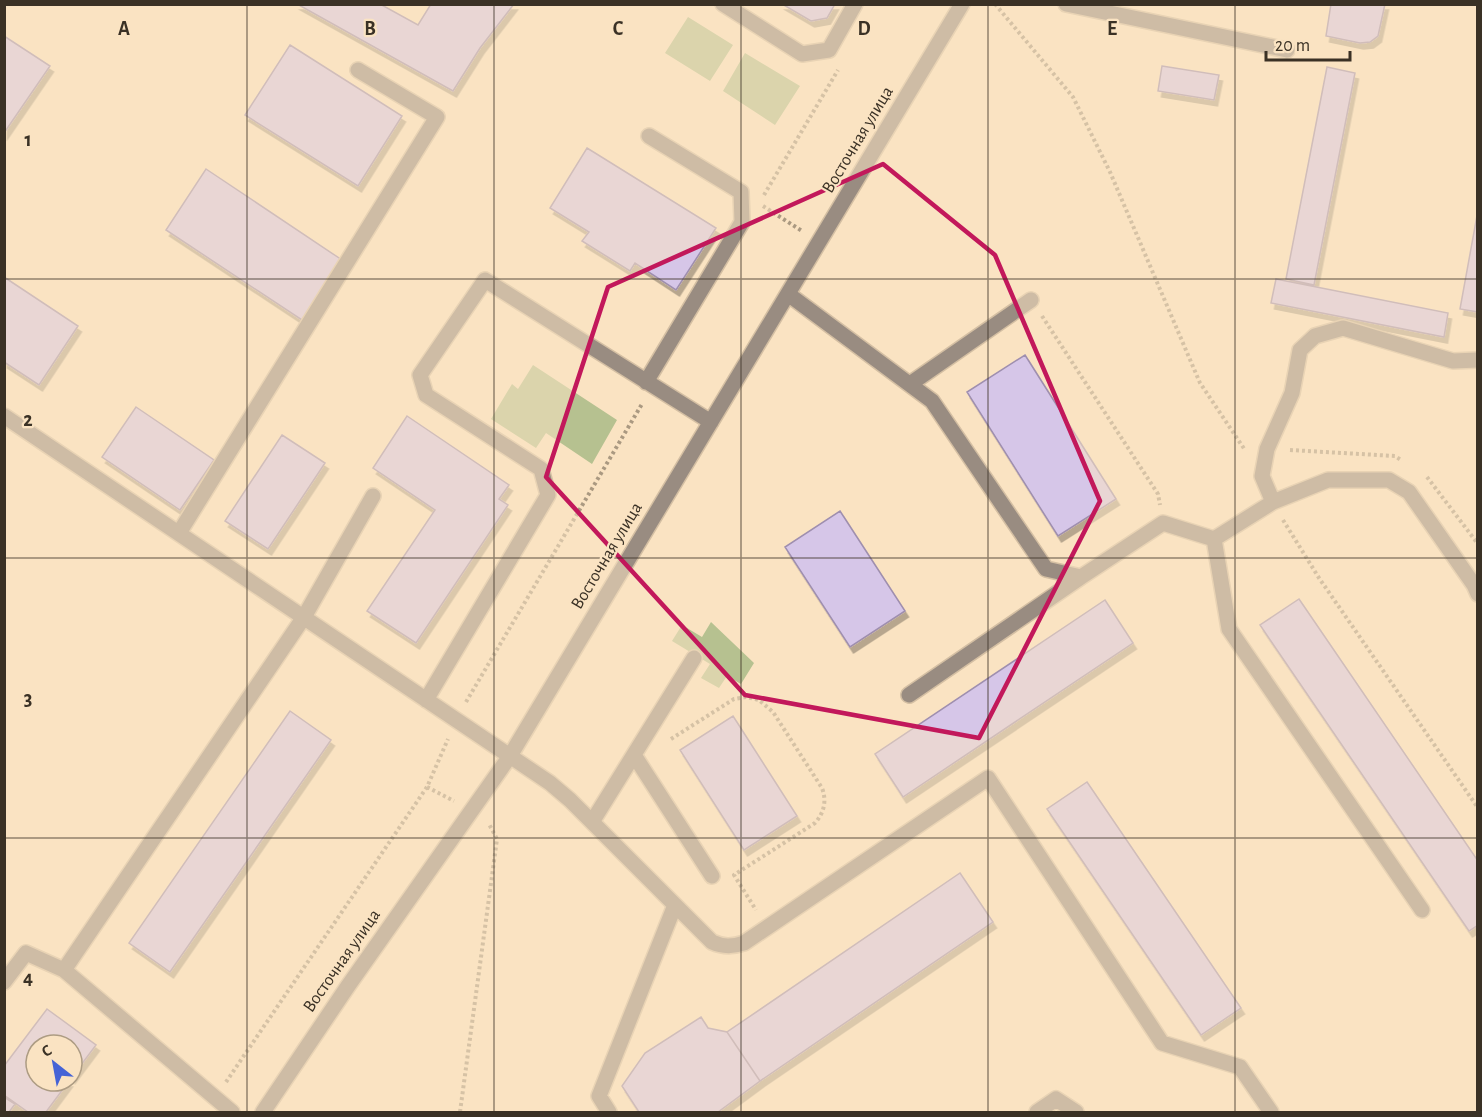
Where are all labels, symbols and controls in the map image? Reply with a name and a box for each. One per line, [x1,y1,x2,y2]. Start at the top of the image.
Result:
text: A [118,19,130,39]
text: B [364,19,376,39]
text: C [613,19,624,39]
text: D [857,19,871,39]
text: E [1107,19,1117,39]
scale bar [1266,24,1350,62]
text: 20 m [1275,37,1310,55]
street label: Восточная улица [819,83,897,197]
text: 1 [24,130,32,150]
text: 2 [23,410,33,430]
street label: Восточная улица [568,499,646,613]
text: 3 [24,689,32,709]
street label: Восточная улица [300,906,384,1016]
text: 4 [23,968,33,988]
north arrow [24,1033,84,1093]
text: С [39,1042,55,1060]

